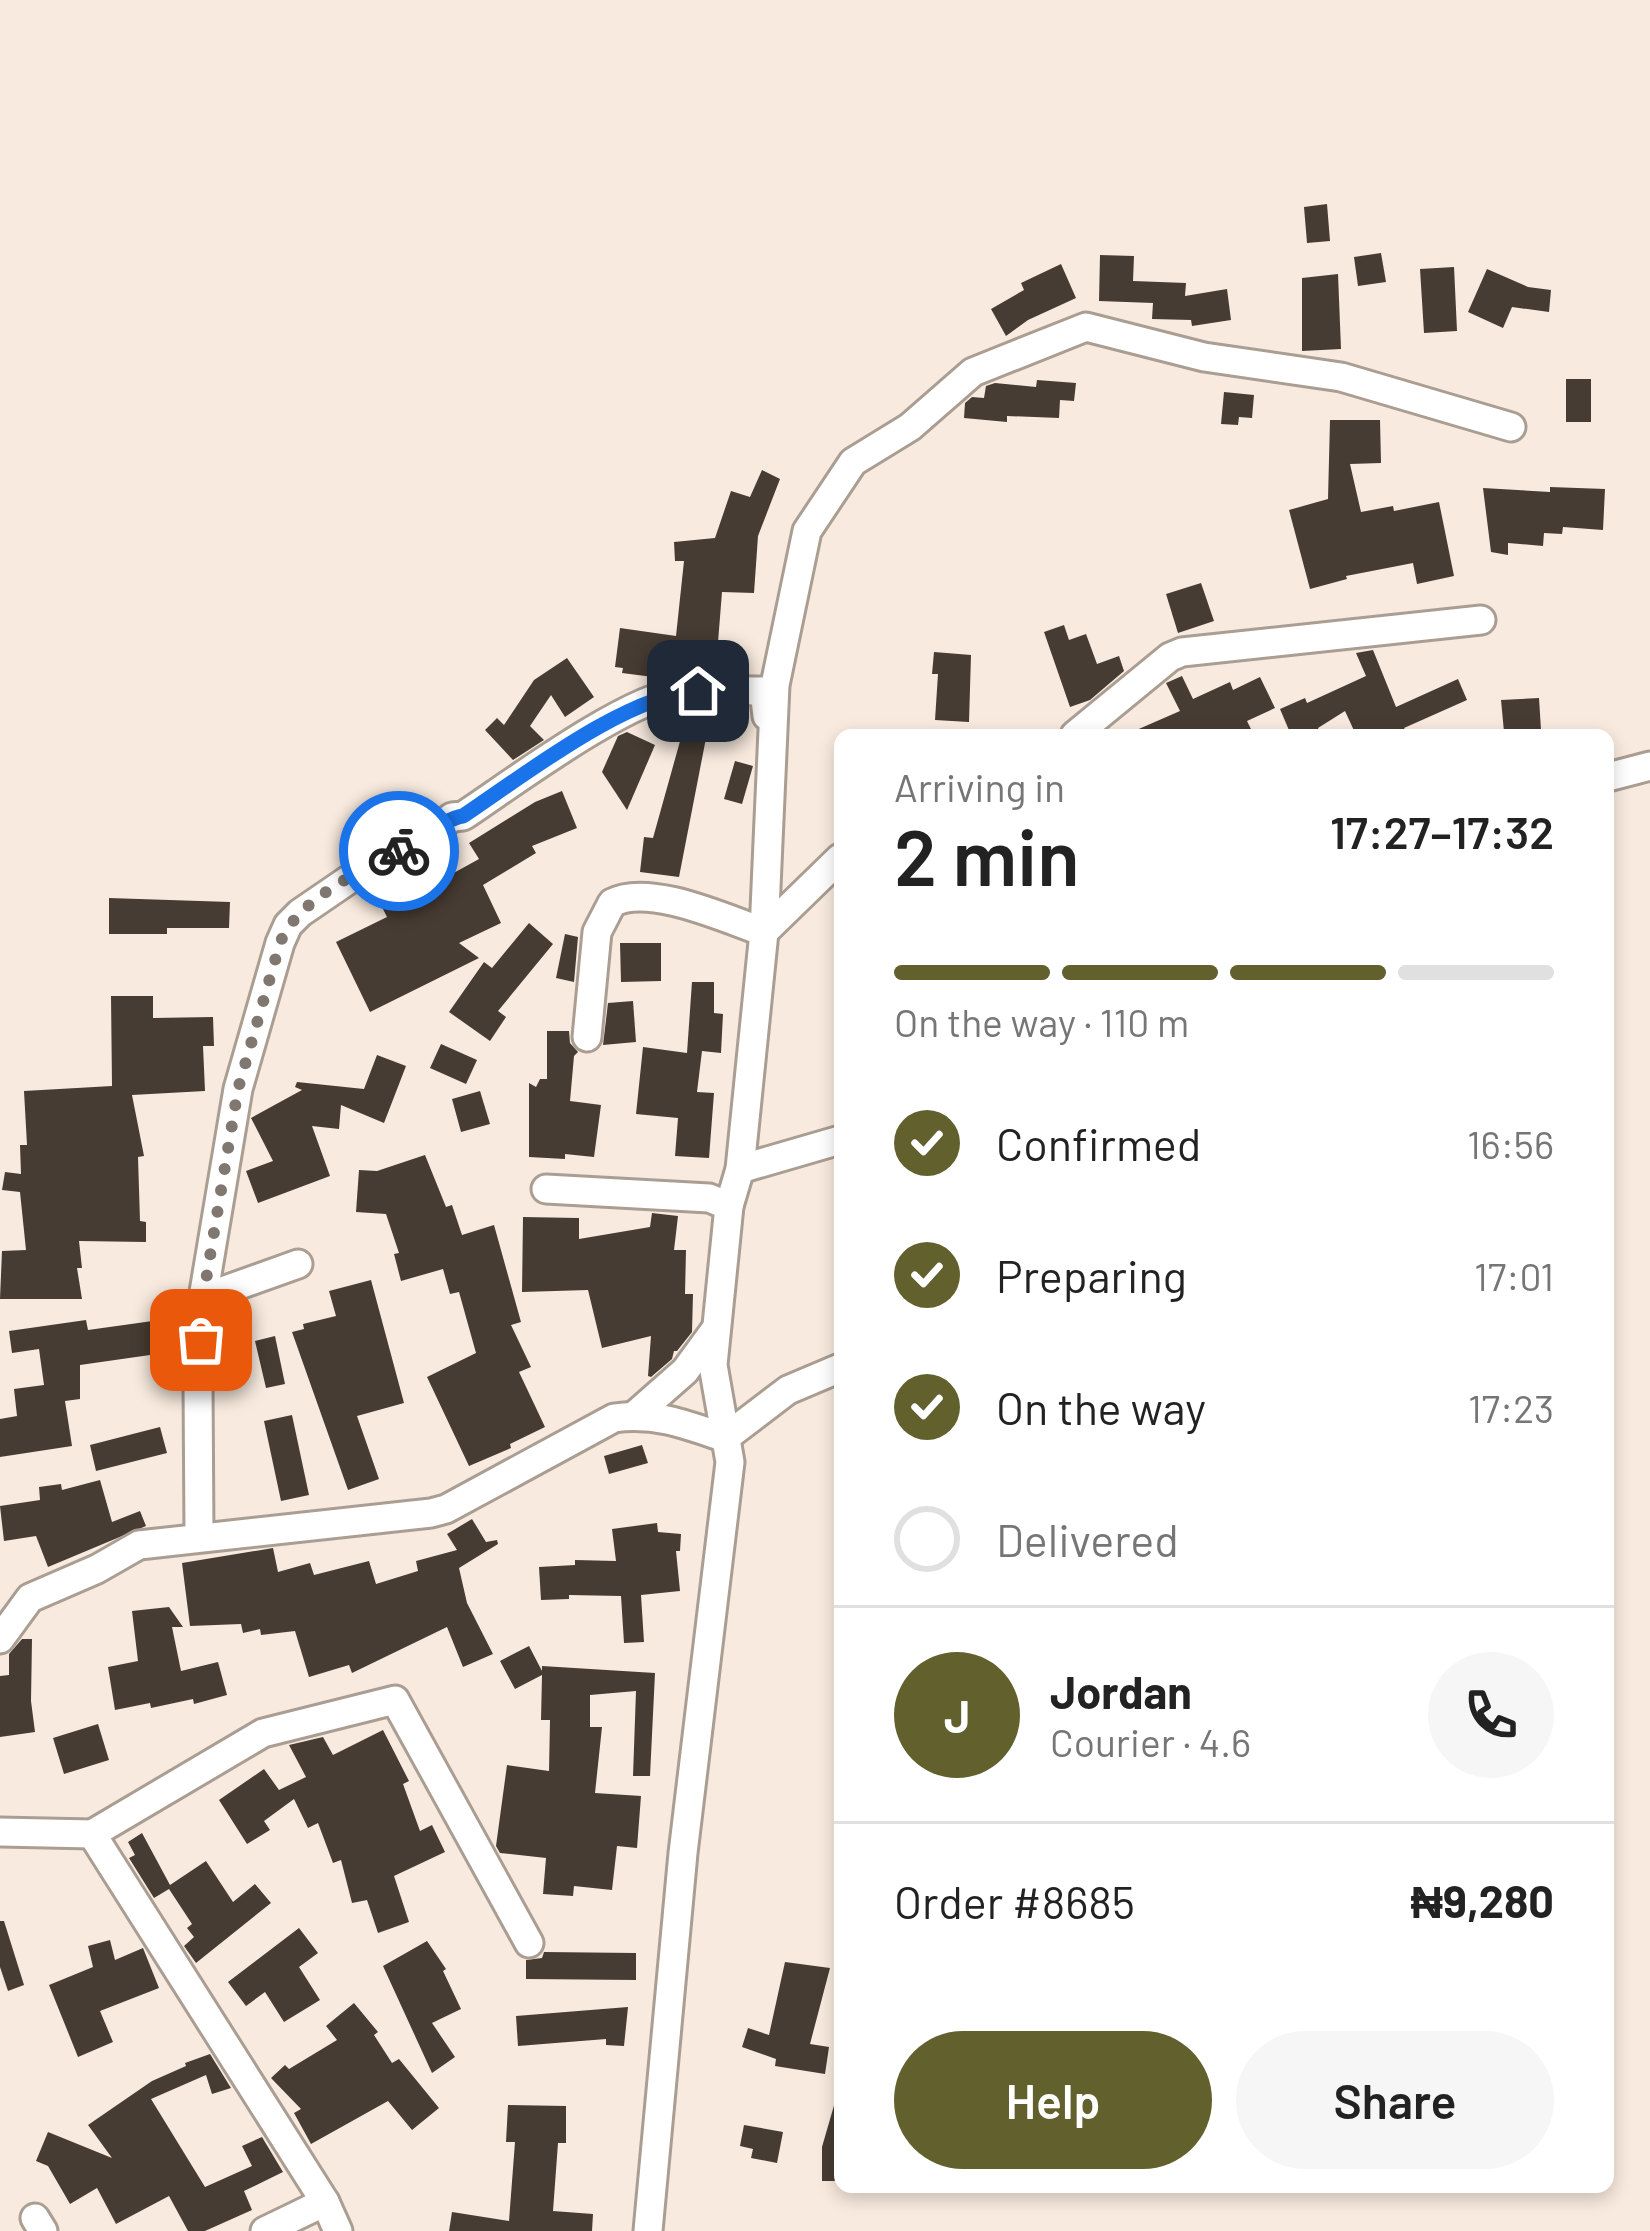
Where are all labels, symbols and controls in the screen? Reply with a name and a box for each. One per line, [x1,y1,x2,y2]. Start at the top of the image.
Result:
pin [647,640,749,742]
icon: home [665,658,731,724]
text: Arriving in [894,763,1065,810]
courier [339,791,459,911]
text: 17:27–17:32 [1330,804,1554,858]
text: 2 min [894,808,1080,902]
icon: bike [366,818,432,884]
text: On the way · 110 m [894,998,1189,1045]
icon: check [894,1110,960,1176]
text: Confirmed [996,1116,1201,1170]
text: 16:56 [1467,1120,1554,1167]
icon: check [894,1242,960,1308]
text: Preparing [996,1248,1187,1302]
text: 17:01 [1474,1252,1554,1299]
pin [150,1289,252,1391]
icon: bag [168,1307,234,1373]
icon: check [894,1374,960,1440]
text: On the way [996,1380,1206,1434]
text: 17:23 [1468,1384,1554,1431]
text: Delivered [996,1512,1179,1566]
button: phone [1428,1652,1554,1778]
text: Jordan [1050,1664,1192,1718]
text: J [944,1688,970,1742]
text: Courier · 4.6 [1050,1718,1251,1765]
text: ₦9,280 [1410,1873,1554,1927]
text: Order #8685 [894,1874,1135,1928]
button: Help [894,2031,1212,2169]
button: Share [1236,2031,1554,2169]

